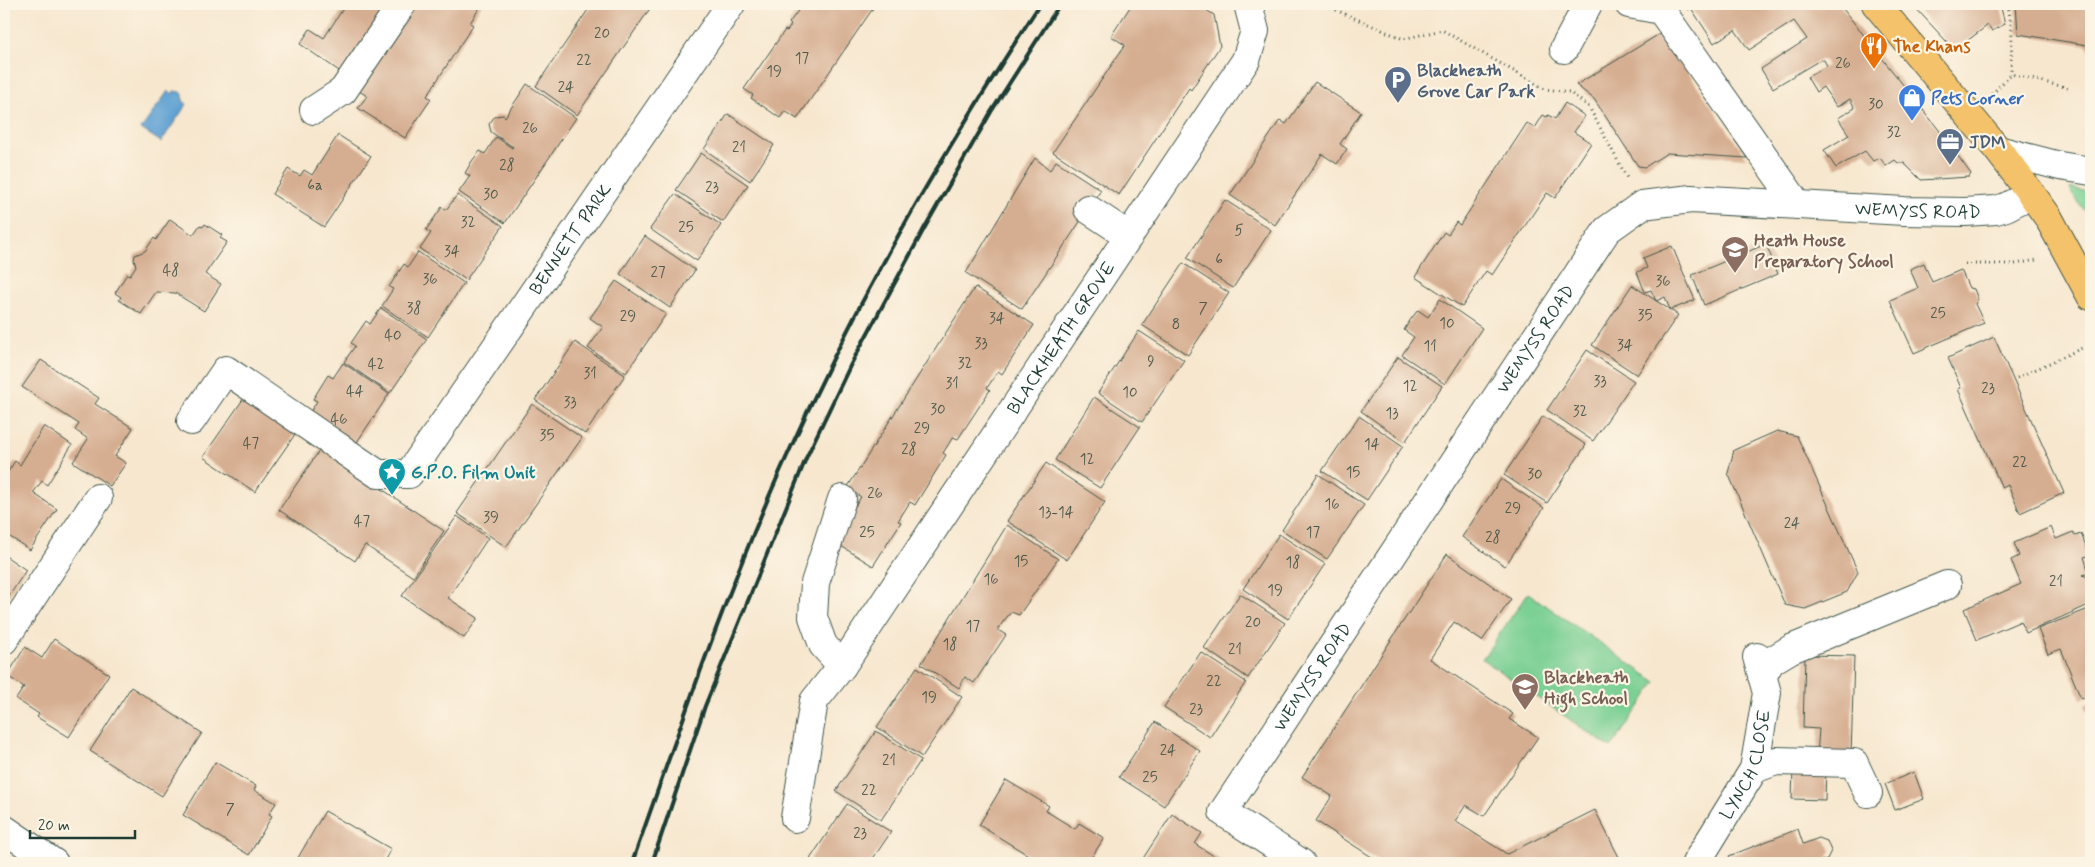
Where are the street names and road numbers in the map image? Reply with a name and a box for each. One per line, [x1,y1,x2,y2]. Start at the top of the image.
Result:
street label: BENNETT PARK [524,179,618,300]
street label: WEMYSS ROAD [1854,197,1982,225]
street label: BLACKHEATH GROVE [1002,257,1121,419]
street label: WEMYSS ROAD [1491,280,1581,399]
street label: WEMYSS ROAD [1268,618,1358,737]
street label: LYNCH CLOSE [1715,708,1777,824]

